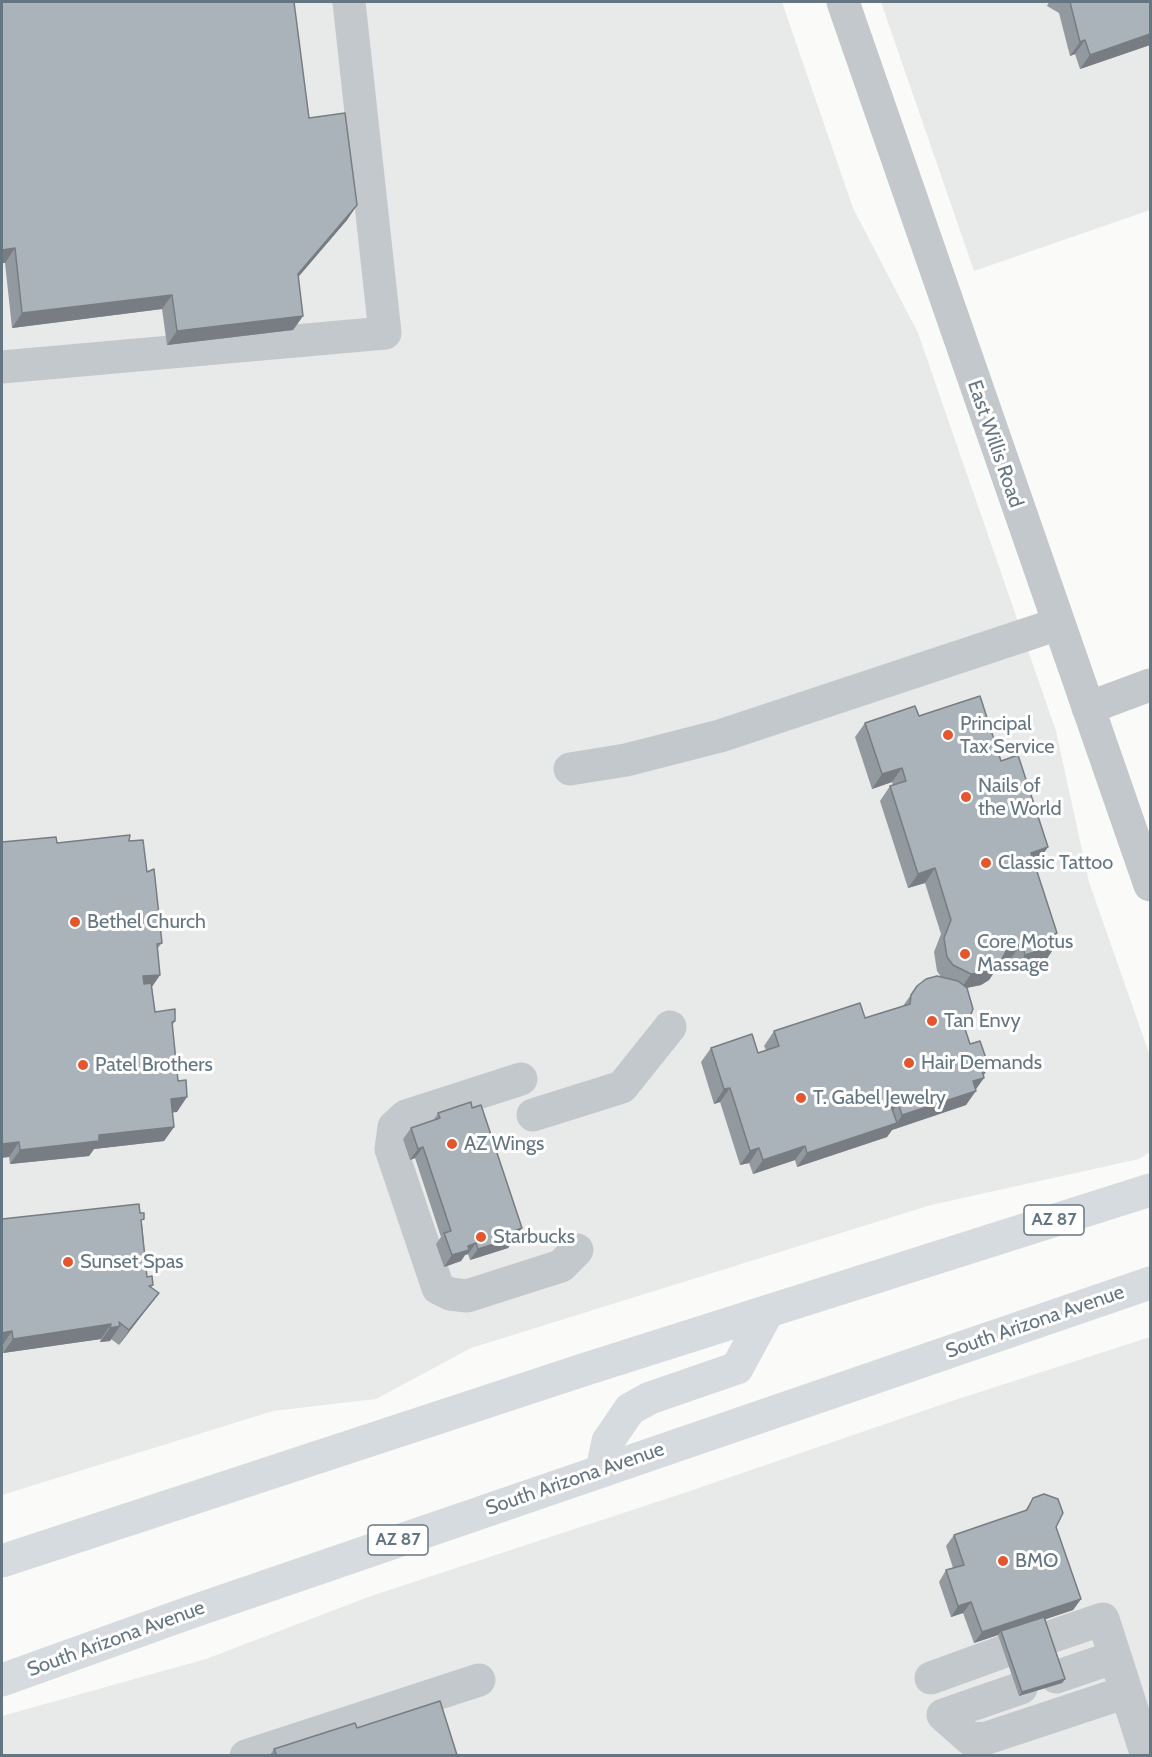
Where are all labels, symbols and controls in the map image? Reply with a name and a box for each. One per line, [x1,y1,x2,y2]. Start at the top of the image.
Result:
street label: East Willis Road [962,377,1028,511]
place label: Principal Tax Service [960,712,1055,759]
marker: Principal Tax Service [941,728,955,742]
place label: Nails of the World [978,774,1061,821]
marker: Nails of the World [959,790,973,804]
place label: Classic Tattoo [998,851,1113,875]
marker: Classic Tattoo [979,856,993,870]
place label: Bethel Church [87,910,206,934]
marker: Bethel Church [68,915,82,929]
place label: Core Motus Massage [977,930,1073,977]
marker: Core Motus Massage [958,947,972,961]
place label: Tan Envy [944,1009,1020,1033]
marker: Tan Envy [925,1014,939,1028]
place label: Hair Demands [921,1051,1042,1075]
place label: Patel Brothers [95,1053,213,1077]
marker: Hair Demands [902,1056,916,1070]
marker: Patel Brothers [76,1058,90,1072]
place label: T. Gabel Jewelry [813,1086,946,1110]
marker: T. Gabel Jewelry [794,1091,808,1105]
place label: AZ Wings [464,1132,544,1156]
marker: AZ Wings [445,1137,459,1151]
road number: AZ 87 [1024,1205,1084,1235]
place label: Starbucks [493,1225,575,1249]
marker: Starbucks [474,1230,488,1244]
place label: Sunset Spas [80,1250,184,1274]
marker: Sunset Spas [61,1255,75,1269]
street label: South Arizona Avenue [943,1280,1127,1364]
street label: South Arizona Avenue [483,1437,667,1521]
road number: AZ 87 [368,1525,428,1555]
place label: BMO [1015,1549,1058,1573]
marker: BMO [996,1554,1010,1568]
street label: South Arizona Avenue [24,1596,208,1682]

